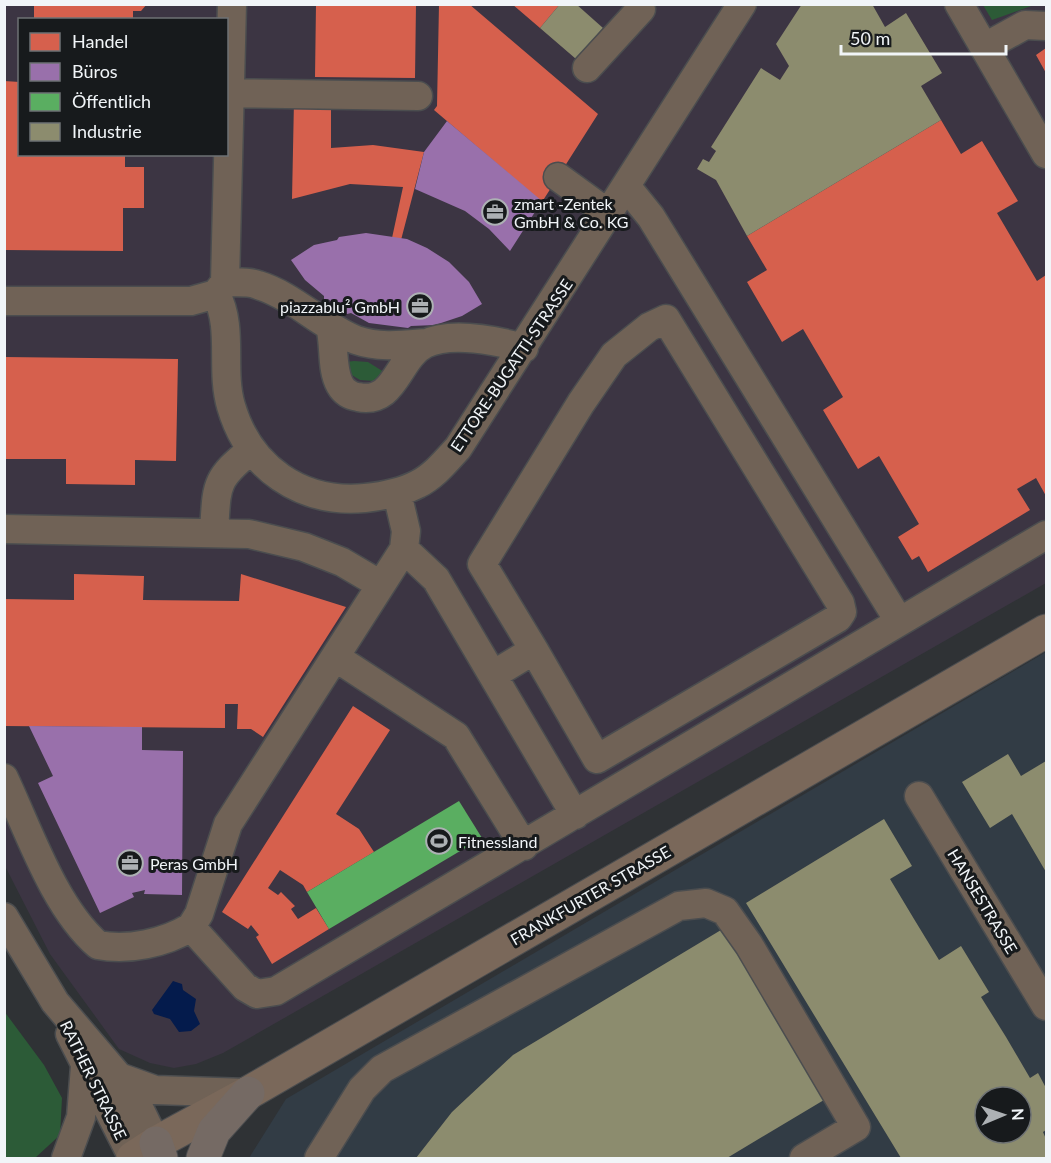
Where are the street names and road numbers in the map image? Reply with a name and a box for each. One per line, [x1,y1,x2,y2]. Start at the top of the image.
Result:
street label: ETTORE-BUGATTI-STRASSE [446,275,576,455]
street label: FRANKFURTER STRASSE [507,841,673,949]
street label: HANSESTRASSE [944,845,1022,957]
street label: RATHER STRASSE [57,1017,131,1143]

